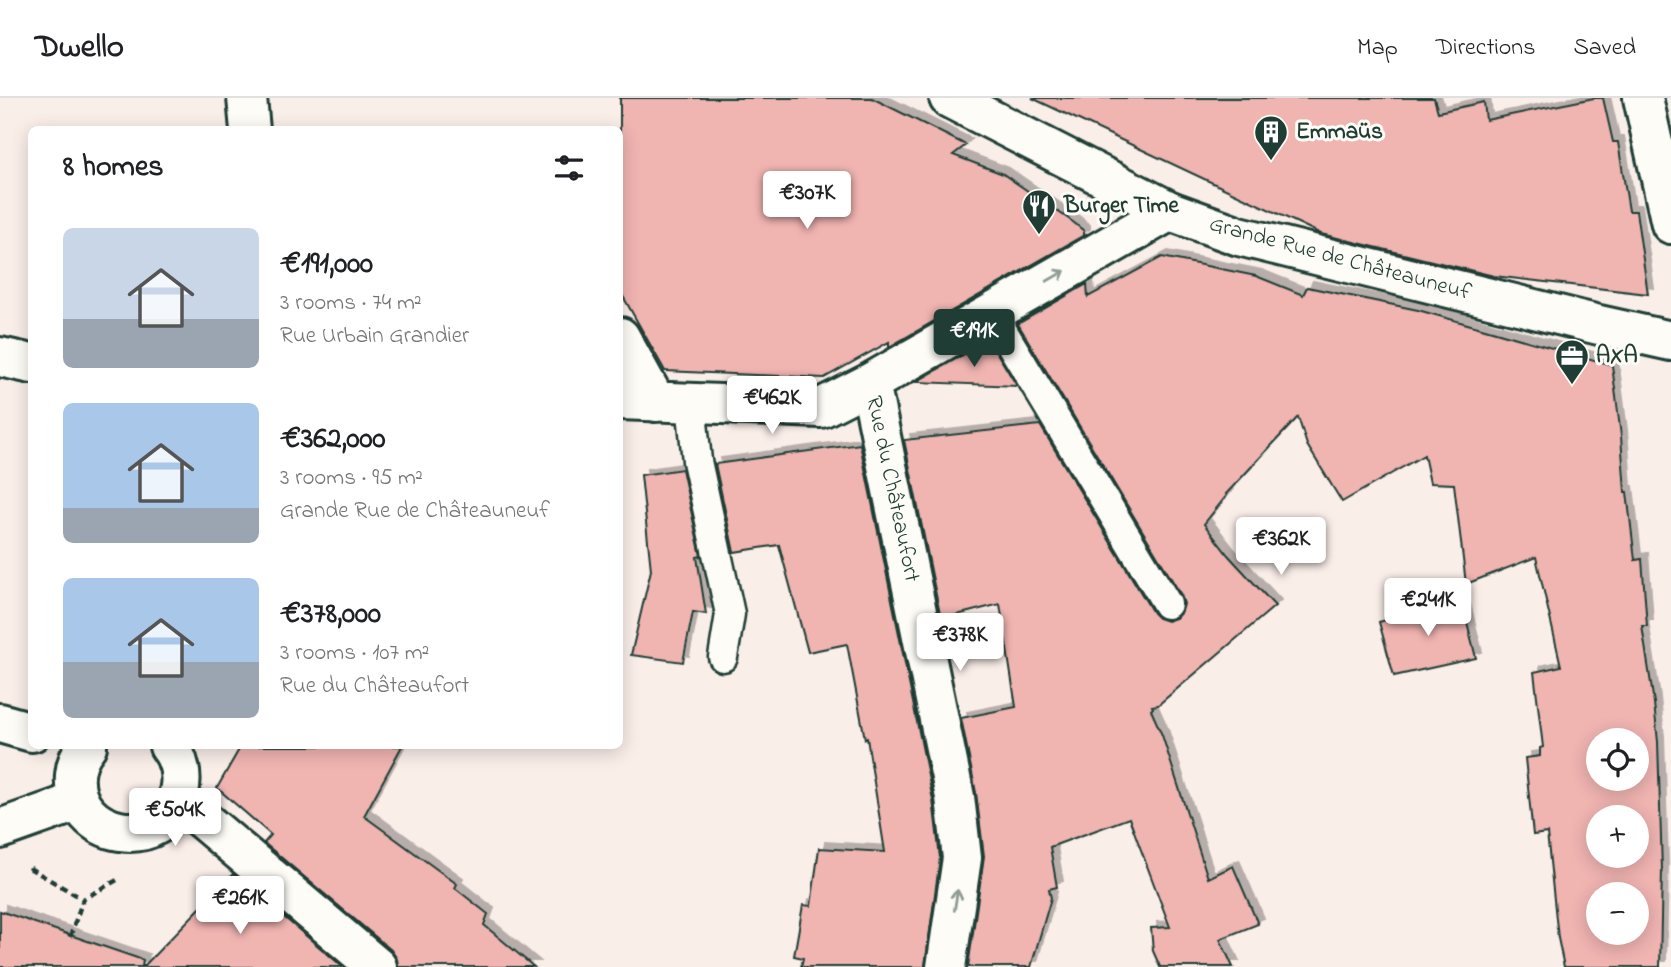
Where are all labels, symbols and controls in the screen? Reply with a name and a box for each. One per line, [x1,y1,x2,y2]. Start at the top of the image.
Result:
text: Dwello [35,24,124,72]
text: Map [1357,31,1398,66]
text: Directions [1436,31,1535,66]
text: Saved [1573,31,1636,66]
building icon: Emmaüs [1252,113,1290,162]
place label: Emmaüs [1296,116,1383,149]
text: 8 homes [63,146,164,190]
icon: filters [550,149,588,187]
pin: €307K [758,172,856,231]
text: €307K [779,177,835,210]
restaurant icon: Burger Time [1020,187,1058,236]
place label: Burger Time [1063,190,1179,225]
street label: Grande Rue de Châteauneuf [1205,208,1475,310]
text: €191,000 [280,243,373,287]
icon: home [119,256,203,340]
one-way arrow [1046,269,1066,283]
text: 3 rooms · 74 m² [280,287,422,320]
pin: €191K [925,310,1023,369]
text: €191K [950,315,998,348]
text: Rue Urbain Grandier [280,320,469,353]
office icon: AXA [1553,337,1591,386]
place label: AXA [1596,340,1638,373]
pin: €462K [723,376,821,436]
text: €462K [743,382,801,415]
street label: Rue du Châteaufort [856,393,928,585]
text: €362,000 [280,418,385,462]
icon: home [119,431,203,515]
text: 3 rooms · 95 m² [280,462,423,495]
text: Grande Rue de Châteauneuf [280,495,550,528]
pin: €362K [1232,518,1330,577]
text: €362K [1252,523,1310,556]
pin: €241K [1379,578,1477,638]
text: €241K [1400,584,1456,617]
text: €378,000 [280,593,381,637]
icon: home [119,606,203,690]
pin: €378K [911,614,1009,673]
text: €378K [933,619,987,652]
text: 3 rooms · 107 m² [280,637,429,670]
text: Rue du Châteaufort [280,670,469,703]
map controls [1586,728,1649,945]
button: locate [1586,728,1649,791]
pin: €504K [126,788,224,848]
text: €504K [145,794,205,827]
button: + [1586,805,1649,868]
pin: €261K [191,876,289,936]
text: €261K [212,882,268,915]
button: − [1586,882,1649,945]
one-way arrow [950,889,963,911]

